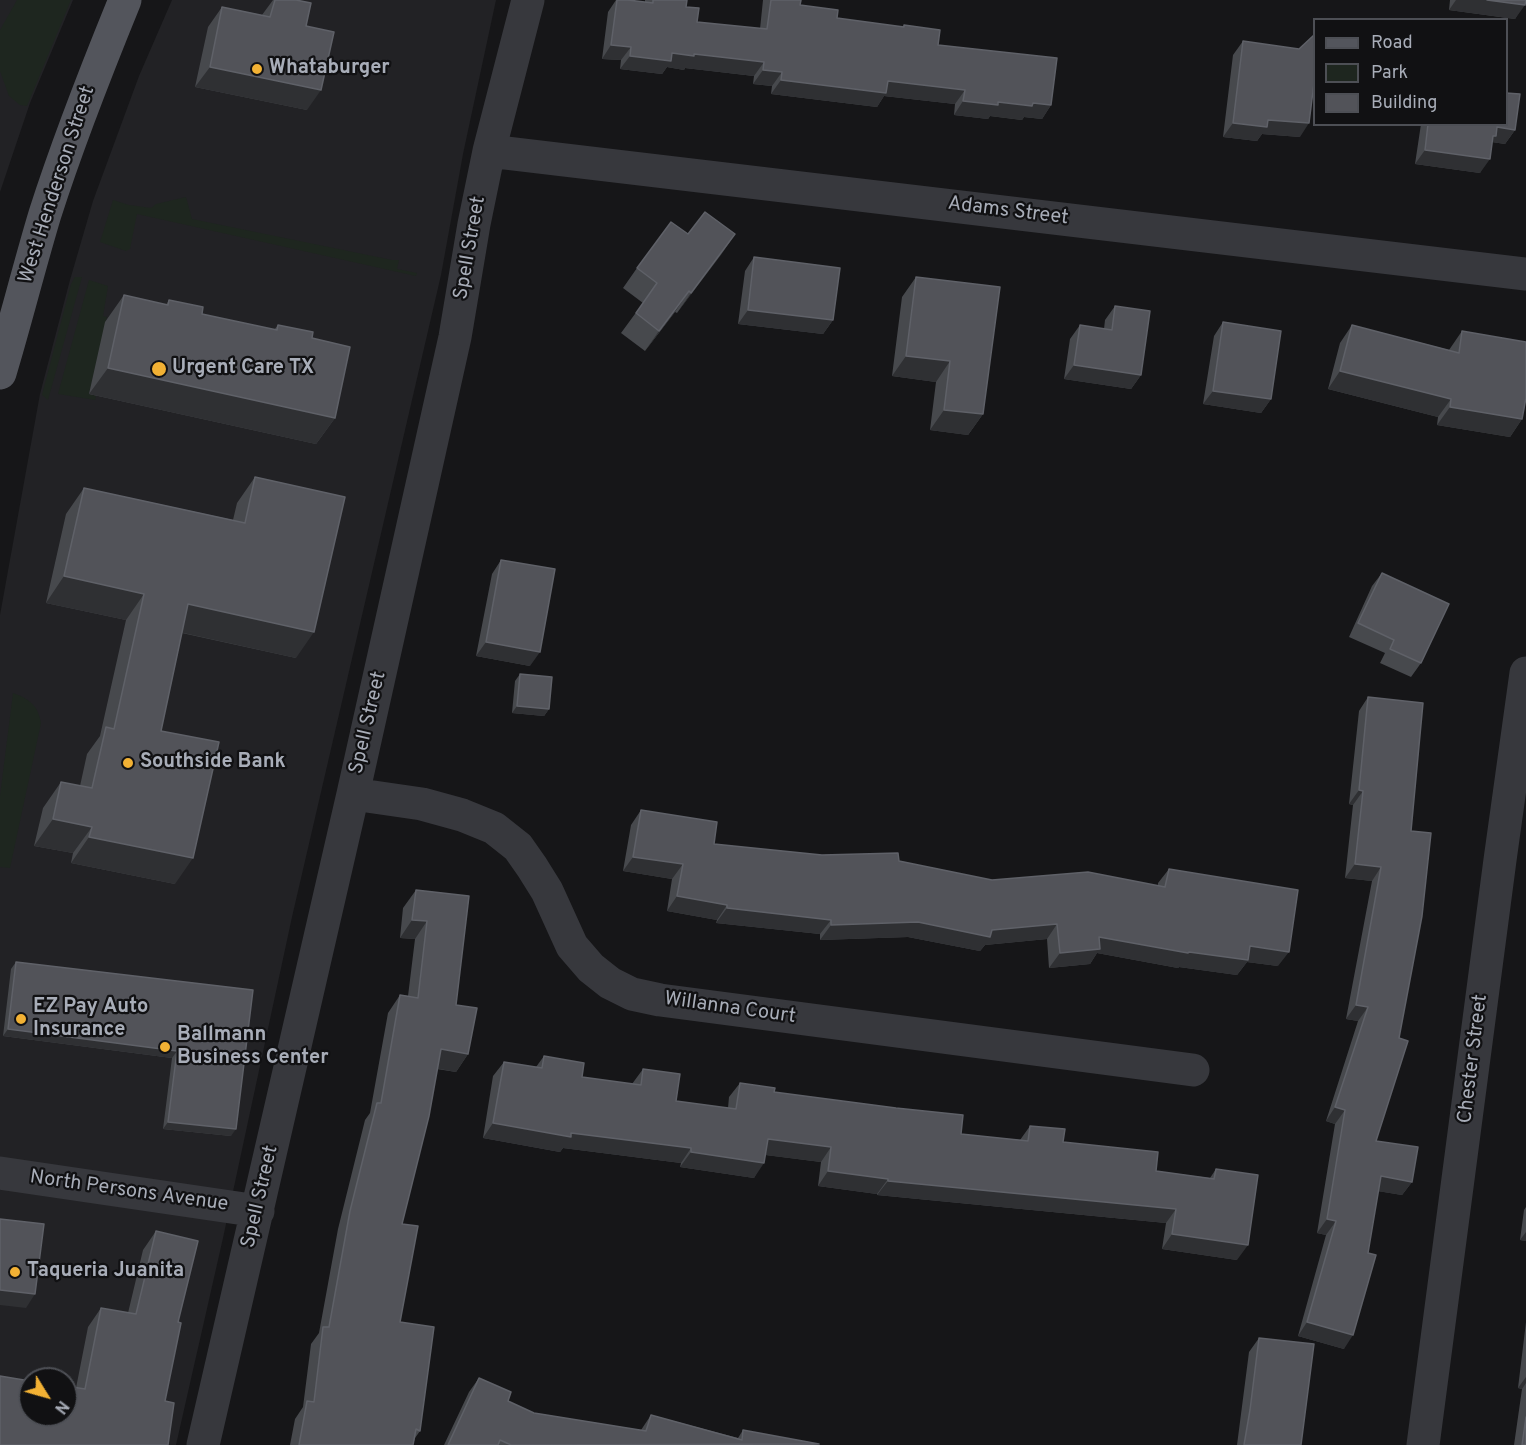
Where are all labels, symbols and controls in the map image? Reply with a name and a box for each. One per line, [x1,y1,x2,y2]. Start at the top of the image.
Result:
legend [1313,18,1508,126]
text: Road [1371,32,1413,55]
place label: Whataburger [269,57,390,81]
marker: Whataburger [250,62,264,76]
text: Park [1371,62,1408,85]
street label: West Henderson Street [15,83,101,287]
text: Building [1371,92,1437,115]
street label: Adams Street [946,193,1070,231]
street label: Spell Street [450,194,492,302]
place label: Urgent Care TX [172,357,314,381]
marker: Urgent Care TX [150,360,168,378]
street label: Spell Street [346,669,392,777]
place label: Southside Bank [140,751,286,775]
marker: Southside Bank [121,756,135,770]
street label: Willanna Court [663,988,797,1030]
street label: Chester Street [1454,993,1494,1125]
place label: EZ Pay Auto Insurance [33,996,148,1043]
marker: EZ Pay Auto Insurance [14,1012,28,1026]
place label: Ballmann Business Center [177,1024,328,1071]
marker: Ballmann Business Center [158,1040,172,1054]
street label: Spell Street [238,1143,284,1251]
street label: North Persons Avenue [28,1166,230,1218]
place label: Taqueria Juanita [27,1260,184,1284]
marker: Taqueria Juanita [8,1265,22,1279]
north arrow [18,1367,78,1427]
text: N [49,1396,72,1417]

